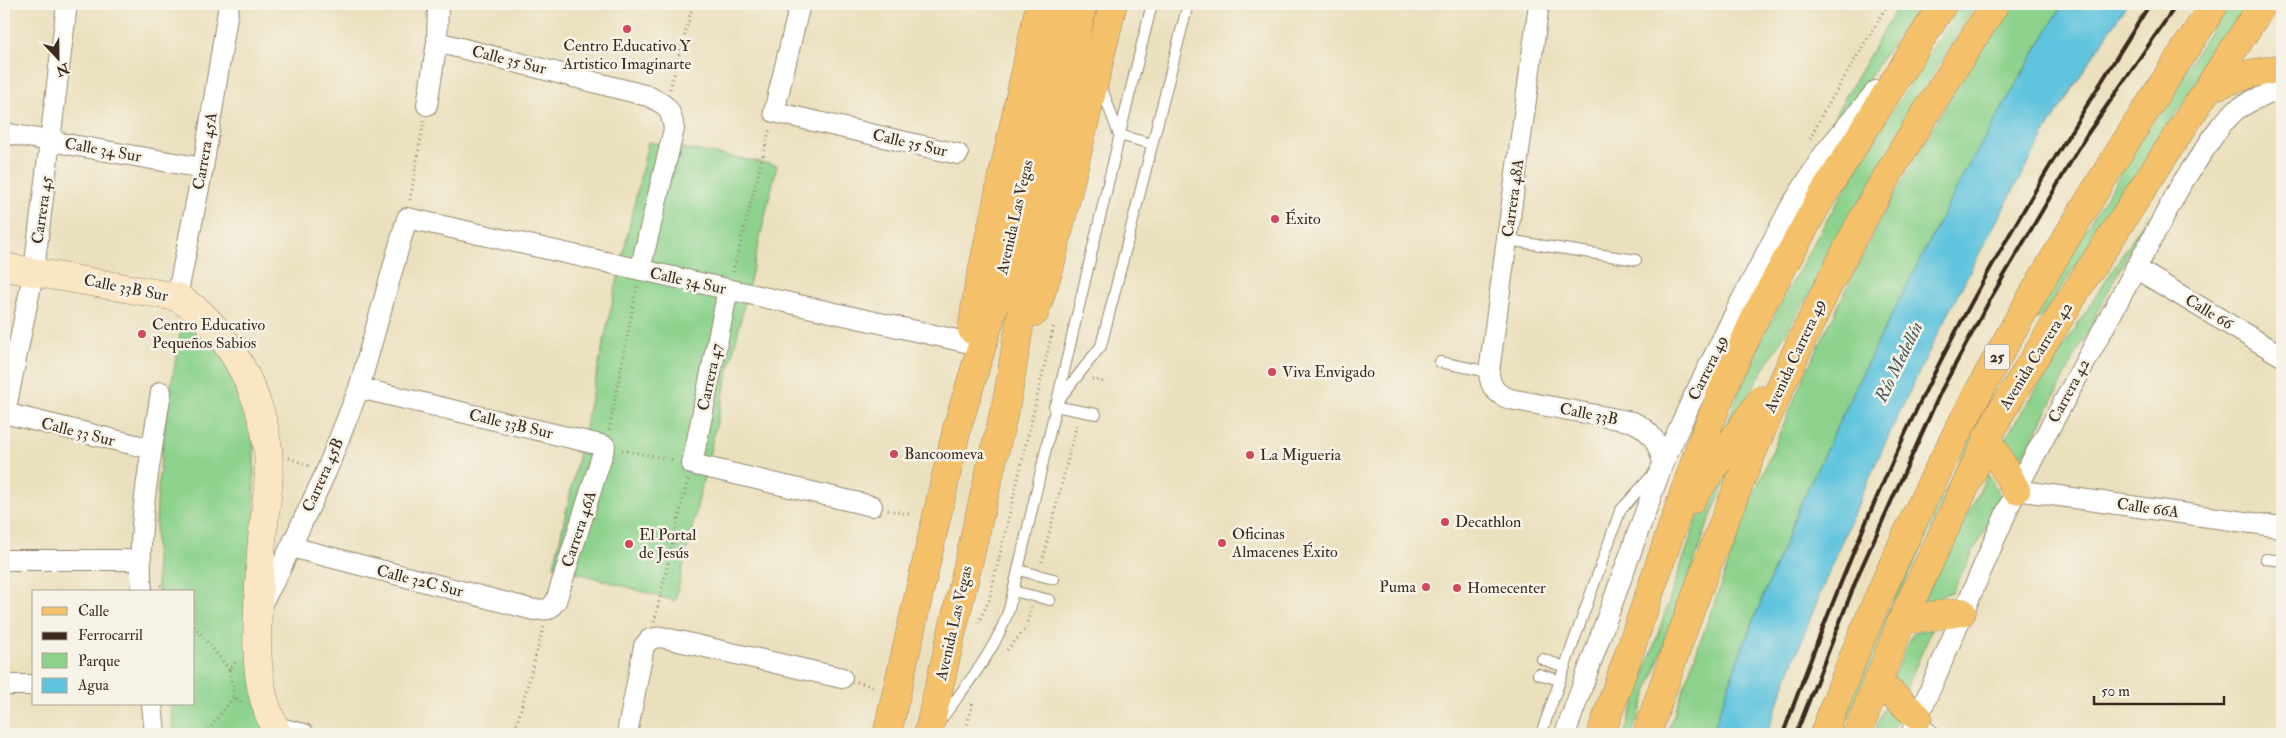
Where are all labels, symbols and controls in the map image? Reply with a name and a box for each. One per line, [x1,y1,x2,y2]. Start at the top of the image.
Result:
marker: Centro Educativo Y Artistico Imaginarte [621,23,633,35]
north arrow [32,32,82,82]
place label: Centro Educativo Y Artistico Imaginarte [562,36,692,74]
street label: Calle 35 Sur [470,41,548,79]
text: N [53,59,73,80]
street label: Carrera 45A [188,111,222,191]
street label: Calle 35 Sur [871,125,949,161]
street label: Calle 34 Sur [63,133,143,167]
street label: Carrera 48A [1498,157,1528,239]
street label: Avenida Las Vegas [992,158,1038,277]
street label: Carrera 45 [27,175,57,245]
place label: Éxito [1285,208,1321,229]
marker: Éxito [1269,213,1281,225]
street label: Calle 34 Sur [648,263,728,299]
street label: Calle 33B Sur [82,270,170,306]
street label: Calle 66 [2181,290,2237,335]
street label: Avenida Carrera 49 [1760,296,1830,417]
street label: Avenida Carrera 42 [1995,299,2077,413]
place label: Centro Educativo Pequeños Sabios [152,315,266,353]
water label: Río Medellín [1869,318,1928,407]
marker: Centro Educativo Pequeños Sabios [136,328,148,340]
street label: Carrera 49 [1684,332,1732,404]
street label: Carrera 47 [693,341,727,412]
road number: 25 [1984,344,2010,370]
street label: Carrera 42 [2044,356,2094,426]
place label: Viva Envigado [1282,362,1375,382]
marker: Viva Envigado [1266,366,1278,378]
street label: Calle 33B [1558,399,1620,429]
street label: Calle 33B Sur [467,405,555,443]
street label: Calle 33 Sur [39,413,117,451]
street label: Carrera 45B [298,435,348,515]
place label: Bancoomeva [904,444,984,464]
place label: La Migueria [1260,445,1341,465]
marker: Bancoomeva [888,448,900,460]
marker: La Migueria [1244,449,1256,461]
street label: Carrera 46A [557,488,601,570]
street label: Calle 66A [2116,494,2180,522]
place label: Decathlon [1455,512,1521,532]
marker: Decathlon [1439,516,1451,528]
place label: Oficinas Almacenes Éxito [1231,524,1338,562]
place label: El Portal de Jesús [639,525,696,564]
marker: Oficinas Almacenes Éxito [1216,537,1228,549]
marker: El Portal de Jesús [623,538,635,550]
street label: Calle 32C Sur [374,561,466,601]
street label: Avenida Las Vegas [931,564,977,683]
place label: Puma [1379,577,1416,597]
place label: Homecenter [1467,578,1546,598]
marker: Puma [1420,581,1432,593]
marker: Homecenter [1451,582,1463,594]
legend [32,590,195,706]
text: Calle [78,602,109,621]
text: Ferrocarril [78,626,143,645]
text: Parque [78,652,120,671]
scale bar [2094,673,2224,705]
text: Agua [77,676,110,695]
text: 50 m [2101,682,2130,701]

